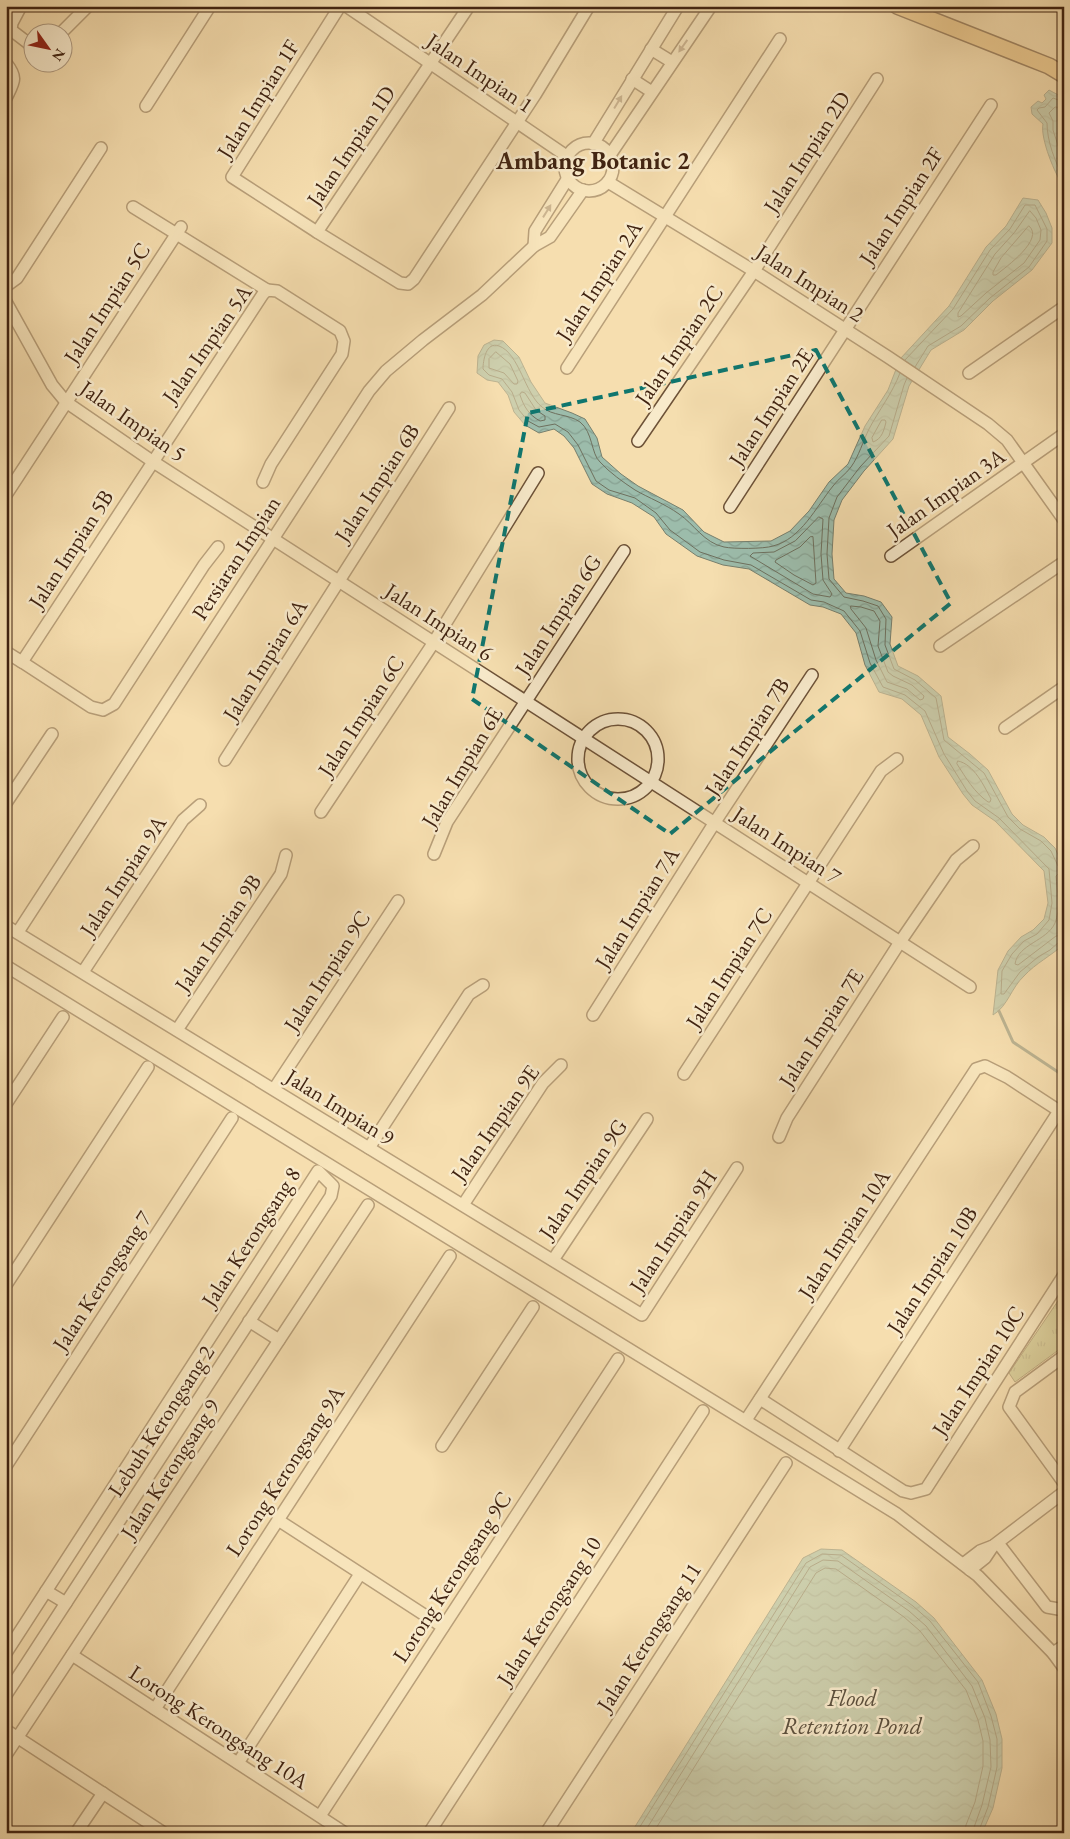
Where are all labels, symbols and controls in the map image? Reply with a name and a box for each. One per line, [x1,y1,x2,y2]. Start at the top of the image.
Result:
north arrow [22,22,72,72]
street label: Jalan Impian 1 [419,25,539,119]
street label: Jalan Impian 1F [209,34,306,165]
one-way arrow [678,39,688,53]
text: N [48,45,70,65]
street label: Jalan Impian 1D [299,80,402,214]
street label: Jalan Impian 2D [756,86,857,220]
one-way arrow [613,95,622,108]
street label: Jalan Impian 2F [851,142,950,272]
district label: Ambang Botanic 2 [495,144,690,177]
one-way arrow [543,204,552,217]
street label: Jalan Impian 2A [548,214,649,349]
street label: Jalan Impian 2 [749,236,870,329]
street label: Jalan Impian 5C [56,237,157,371]
street label: Jalan Impian 5A [154,278,259,411]
street label: Jalan Impian 2C [627,279,730,412]
street label: Jalan Impian 2E [721,342,820,473]
street label: Jalan Impian 5 [73,373,192,468]
street label: Jalan Impian 6B [327,418,426,550]
street label: Jalan Impian 3A [879,441,1012,546]
street label: Jalan Impian 5B [21,484,120,616]
street label: Persiaran Impian [185,490,287,626]
street label: Jalan Impian 6G [507,549,608,683]
street label: Jalan Impian 6 [378,575,499,668]
street label: Jalan Impian 6A [215,593,314,728]
street label: Jalan Impian 6C [310,650,411,784]
street label: Jalan Impian 7B [697,672,796,804]
street label: Jalan Impian 6E [414,701,509,834]
street label: Jalan Impian 7 [726,798,847,891]
street label: Jalan Impian 9A [72,809,173,944]
street label: Jalan Impian 7A [587,841,686,976]
street label: Jalan Impian 9B [167,868,268,999]
street label: Jalan Impian 7C [678,902,779,1036]
street label: Jalan Impian 9C [276,905,377,1039]
street label: Jalan Impian 7E [771,963,870,1094]
street label: Jalan Impian 9E [443,1059,546,1188]
street label: Jalan Impian 9 [278,1061,400,1152]
street label: Jalan Impian 9G [531,1113,634,1246]
street label: Jalan Kerongsang 8 [194,1161,307,1314]
street label: Jalan Impian 10A [790,1163,897,1306]
street label: Jalan Impian 9H [621,1164,724,1300]
street label: Jalan Impian 10B [879,1201,984,1341]
street label: Jalan Kerongsang 7 [45,1205,158,1358]
street label: Jalan Impian 10C [924,1301,1031,1443]
street label: Lebuh Kerongsang 2 [101,1339,221,1502]
street label: Lorong Kerongsang 9A [219,1380,351,1562]
street label: Jalan Kerongsang 9 [113,1393,226,1546]
street label: Lorong Kerongsang 9C [386,1486,518,1668]
street label: Jalan Kerongsang 10 [489,1531,608,1693]
street label: Jalan Kerongsang 11 [589,1557,708,1719]
street label: Lorong Kerongsang 10A [124,1658,315,1796]
water label: Flood Retention Pond [782,1682,923,1741]

